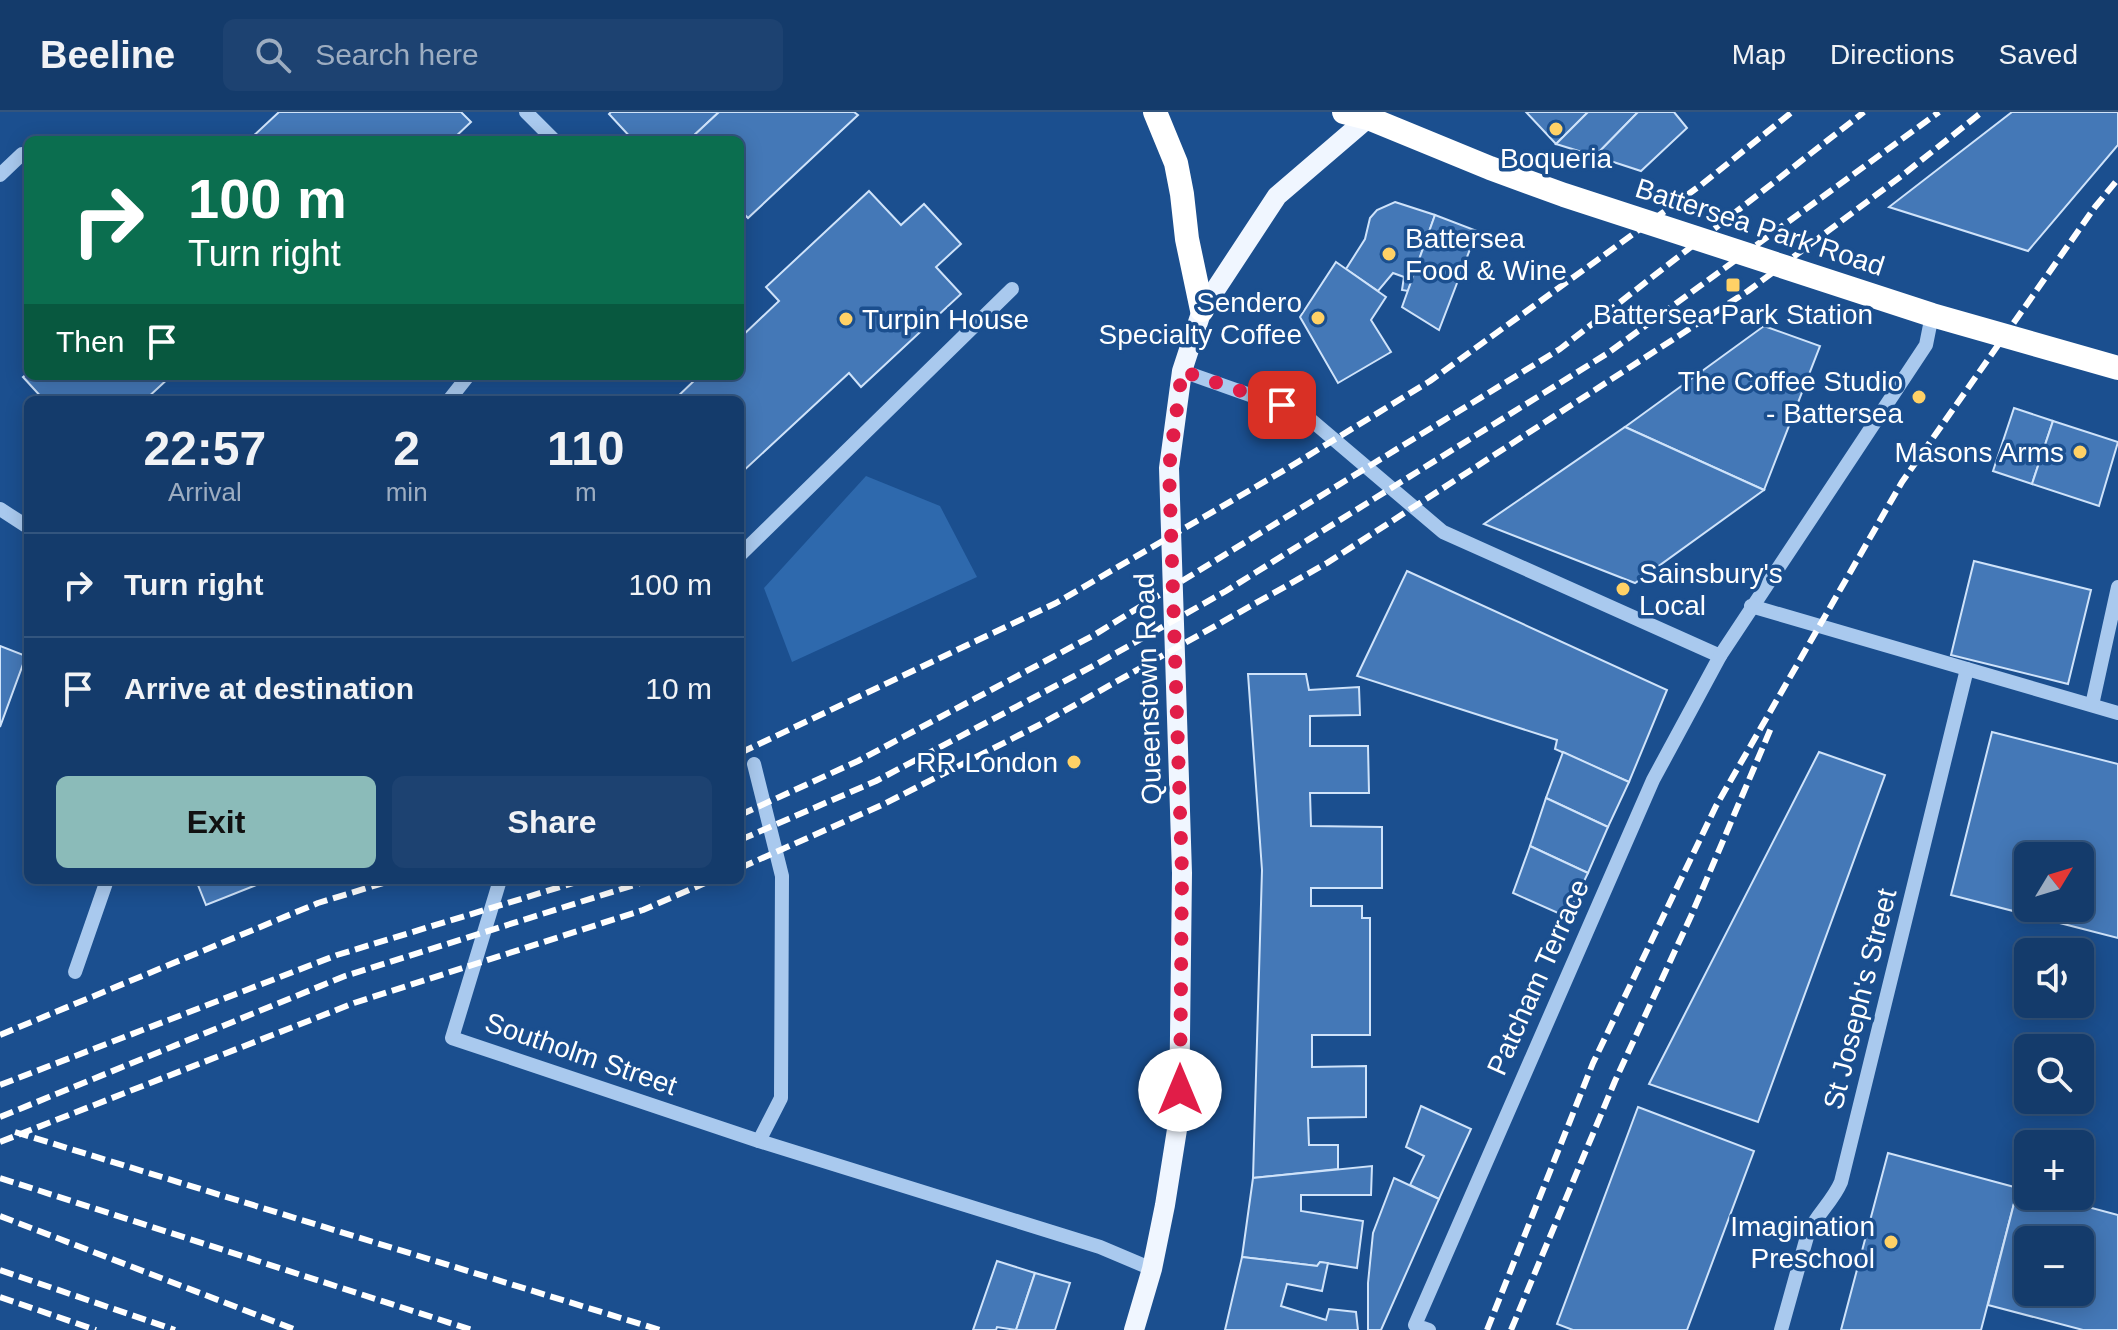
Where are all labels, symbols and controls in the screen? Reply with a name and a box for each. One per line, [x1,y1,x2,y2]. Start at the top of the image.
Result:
search box [223,19,783,91]
icon: search [251,33,295,77]
text: Beeline [40,34,175,76]
text: Search here [315,38,479,71]
text: Map [1732,39,1786,70]
text: Directions [1830,39,1955,70]
text: Saved [1999,39,2078,70]
marker: Boqueria [1547,120,1565,138]
place label: Boqueria [1500,143,1612,174]
text: 100 m [188,167,347,230]
icon: right [56,168,160,272]
street label: Battersea Park Road [1632,172,1888,282]
place label: Battersea Food & Wine [1405,223,1567,286]
text: Turn right [188,233,341,274]
marker: Battersea Food & Wine [1380,245,1398,263]
marker: Battersea Park Station [1724,276,1742,294]
place label: Sendero Specialty Coffee [1099,287,1302,350]
place label: Battersea Park Station [1593,299,1873,330]
place label: Turpin House [862,304,1029,335]
marker: Sendero Specialty Coffee [1309,309,1327,327]
marker: Turpin House [837,310,855,328]
icon: arrive [140,320,184,364]
text: Then [56,325,124,358]
place label: The Coffee Studio - Battersea [1678,366,1903,429]
pin [1248,371,1316,439]
icon: arrive [1260,383,1304,427]
marker: The Coffee Studio - Battersea [1910,388,1928,406]
text: 22:57 [143,422,266,475]
text: 2 [393,422,420,475]
text: 110 [547,422,625,475]
place label: Masons Arms [1894,437,2064,468]
marker: Masons Arms [2071,443,2089,461]
text: Arrival [168,477,242,507]
text: min [386,477,428,507]
text: m [575,477,597,507]
place label: Sainsbury's Local [1639,558,1783,621]
icon: right [56,563,100,607]
text: Turn right [124,568,263,601]
text: 100 m [629,568,712,601]
street label: Queenstown Road [1128,573,1168,805]
marker: Sainsbury's Local [1614,580,1632,598]
icon: arrive [56,667,100,711]
text: Arrive at destination [124,672,414,705]
text: 10 m [645,672,712,705]
place label: RR London [916,747,1058,778]
marker: RR London [1065,753,1083,771]
button: Exit [56,776,376,868]
button: Share [392,776,712,868]
north arrow [2014,842,2094,922]
map controls [2014,842,2094,1306]
street label: Patcham Terrace [1481,874,1595,1080]
street label: St Joseph's Street [1818,885,1902,1113]
button: sound [2014,938,2094,1018]
street label: Southolm Street [481,1007,681,1101]
button: search [2014,1034,2094,1114]
position arrow [1138,1048,1222,1132]
button: + [2014,1130,2094,1210]
place label: Imagination Preschool [1730,1211,1875,1274]
button: − [2014,1226,2094,1306]
marker: Imagination Preschool [1882,1233,1900,1251]

